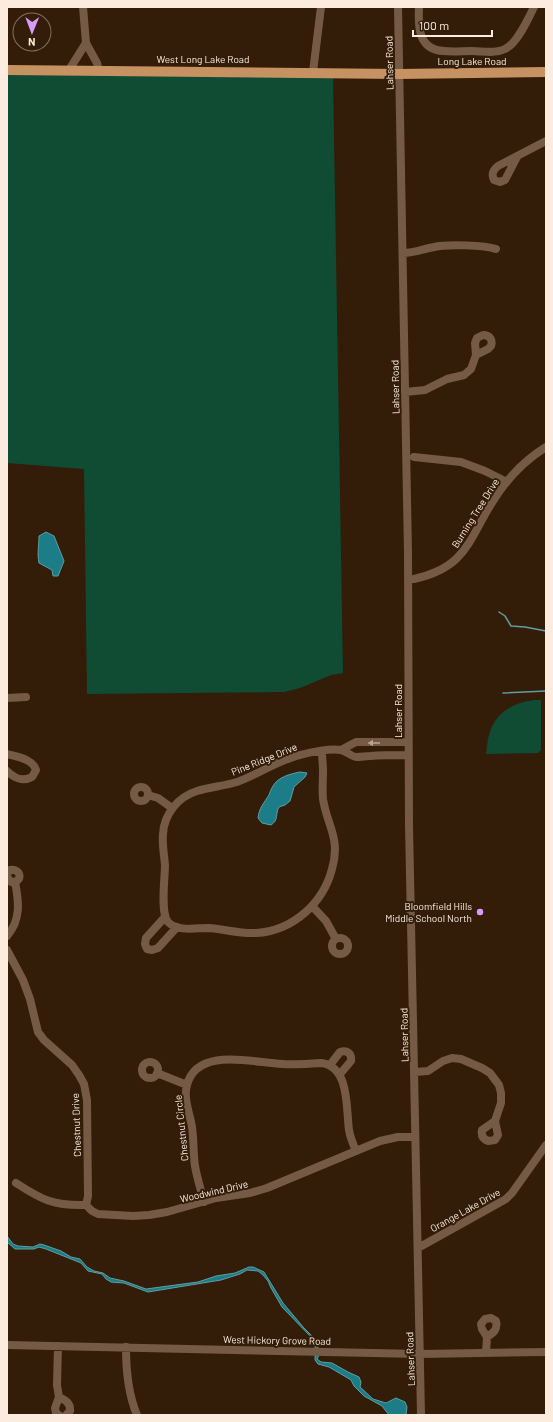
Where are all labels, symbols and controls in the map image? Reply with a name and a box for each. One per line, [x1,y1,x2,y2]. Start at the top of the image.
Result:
north arrow [12,12,52,52]
scale bar [413,12,492,38]
text: 100 m [419,18,449,32]
text: N [28,36,36,49]
street label: Lahser Road [383,36,395,90]
street label: West Long Lake Road [157,53,249,65]
street label: Long Lake Road [438,55,506,67]
street label: Lahser Road [389,360,401,414]
street label: Burning Tree Drive [449,476,501,550]
street label: Lahser Road [392,684,404,738]
street label: Pine Ridge Drive [229,740,299,778]
one-way arrow [367,740,380,746]
place label: Bloomfield Hills Middle School North [385,900,472,924]
marker: Bloomfield Hills Middle School North [475,907,485,917]
street label: Lahser Road [398,1008,410,1062]
street label: Chestnut Drive [69,1093,83,1157]
street label: Chestnut Circle [172,1094,190,1162]
street label: Woodwind Drive [179,1177,249,1205]
street label: Orange Lake Drive [428,1186,502,1234]
street label: Lahser Road [403,1332,417,1386]
street label: West Hickory Grove Road [223,1333,331,1347]

